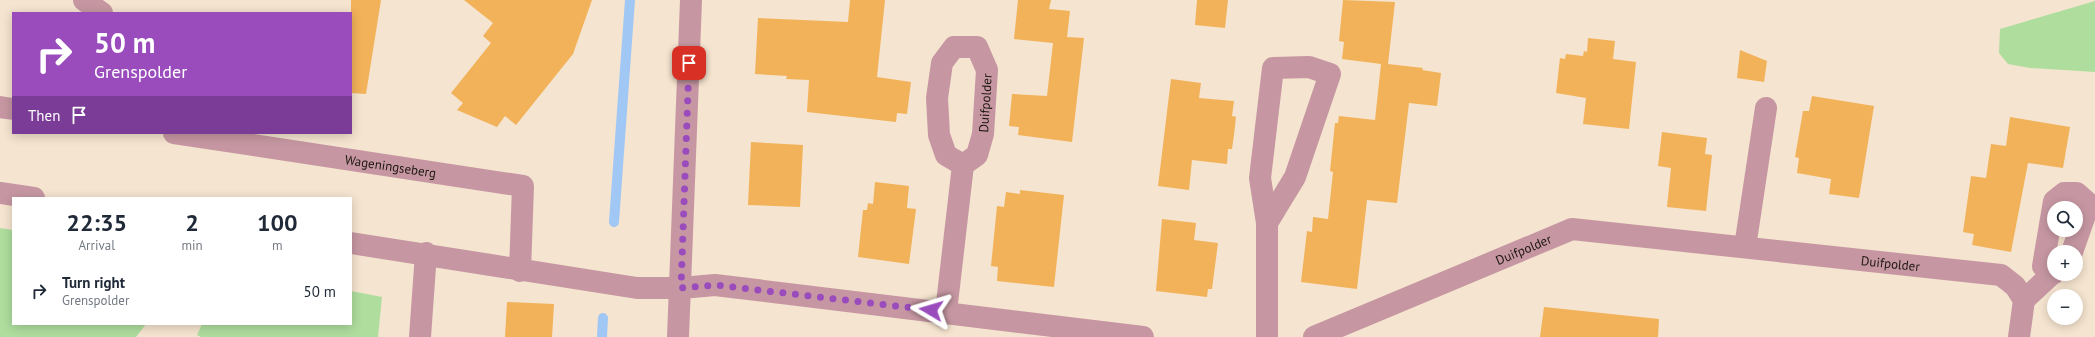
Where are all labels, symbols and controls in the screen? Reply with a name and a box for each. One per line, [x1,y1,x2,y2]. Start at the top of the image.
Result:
text: 50 m [94,24,155,61]
icon: right [28,28,80,80]
pin [672,46,706,80]
icon: arrive [678,52,700,74]
text: Grenspolder [94,60,187,83]
street label: Duifpolder [975,73,995,133]
icon: arrive [68,104,90,126]
text: Then [28,106,60,125]
street label: Wageningseberg [344,151,437,181]
map controls [2047,201,2083,325]
button: search [2047,201,2083,237]
text: 22:35 [66,207,127,238]
text: 2 [185,207,199,238]
text: 100 [257,207,298,238]
street label: Duifpolder [1493,230,1554,269]
text: Arrival [79,237,115,254]
text: min [181,237,203,254]
text: m [272,237,283,254]
button: + [2047,245,2083,281]
street label: Duifpolder [1860,252,1921,275]
text: Turn right [62,273,125,292]
icon: right [28,280,50,302]
text: 50 m [303,282,336,301]
position arrow [910,289,952,331]
button: − [2047,289,2083,325]
text: Grenspolder [62,292,129,309]

